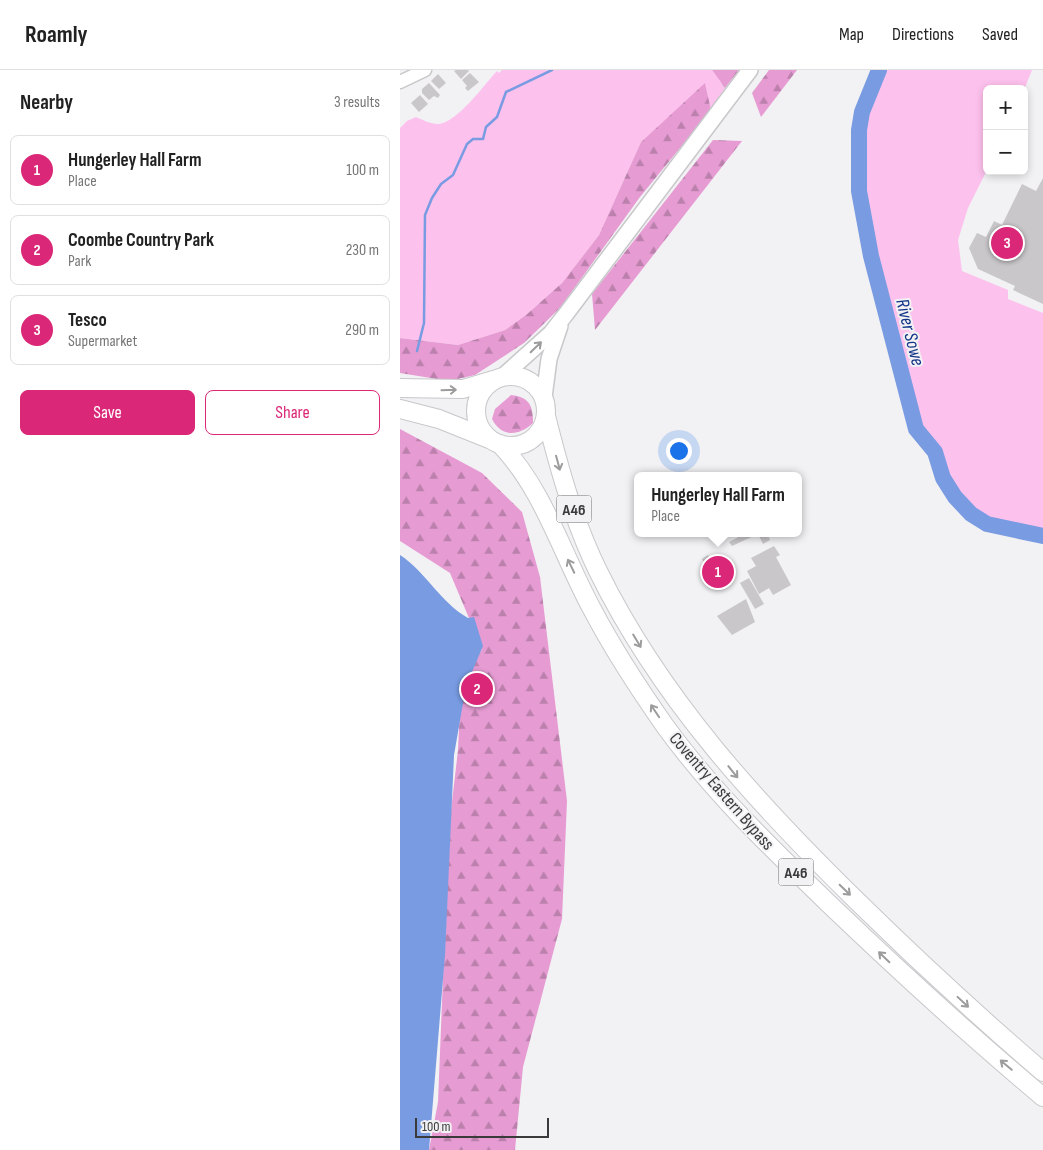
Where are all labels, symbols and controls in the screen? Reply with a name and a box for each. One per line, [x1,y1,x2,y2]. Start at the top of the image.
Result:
text: Roamly [25,20,88,49]
text: Map [839,24,864,45]
text: Directions [892,24,954,45]
text: Saved [982,24,1018,45]
map controls [983,85,1028,175]
button: + [983,85,1028,130]
text: Nearby [20,90,73,115]
text: 3 results [334,93,380,112]
button: − [983,130,1028,175]
text: Hungerley Hall Farm [68,149,202,172]
text: 1 [34,161,40,180]
text: 100 m [346,161,379,180]
text: Place [68,172,97,191]
pin: 3 [991,224,1023,262]
text: Coombe Country Park [68,229,214,252]
text: 2 [33,241,41,260]
text: 230 m [346,241,379,260]
text: Park [68,252,91,271]
water label: River Sowe [890,296,929,369]
text: Tesco [68,309,107,332]
text: 3 [33,321,41,340]
text: 290 m [345,321,379,340]
text: Supermarket [68,332,137,351]
one-way arrow [529,341,542,353]
one-way arrow [440,385,456,394]
button: Save [20,390,195,435]
button: Share [205,390,380,435]
your location [666,438,692,464]
one-way arrow [554,454,564,470]
popup [634,472,802,537]
text: Hungerley Hall Farm [651,484,785,507]
road number: A46 [556,496,592,522]
text: Place [651,507,680,526]
pin: 1 [702,553,734,591]
one-way arrow [566,559,575,574]
one-way arrow [633,633,643,648]
pin: 2 [461,670,493,708]
one-way arrow [650,704,660,718]
street label: Coventry Eastern Bypass [665,728,778,855]
one-way arrow [727,765,738,778]
road number: A46 [778,859,814,886]
one-way arrow [839,883,851,896]
one-way arrow [878,951,891,963]
one-way arrow [956,996,969,1008]
one-way arrow [999,1060,1012,1071]
scale bar [415,1115,549,1138]
text: 100 m [422,1118,451,1135]

